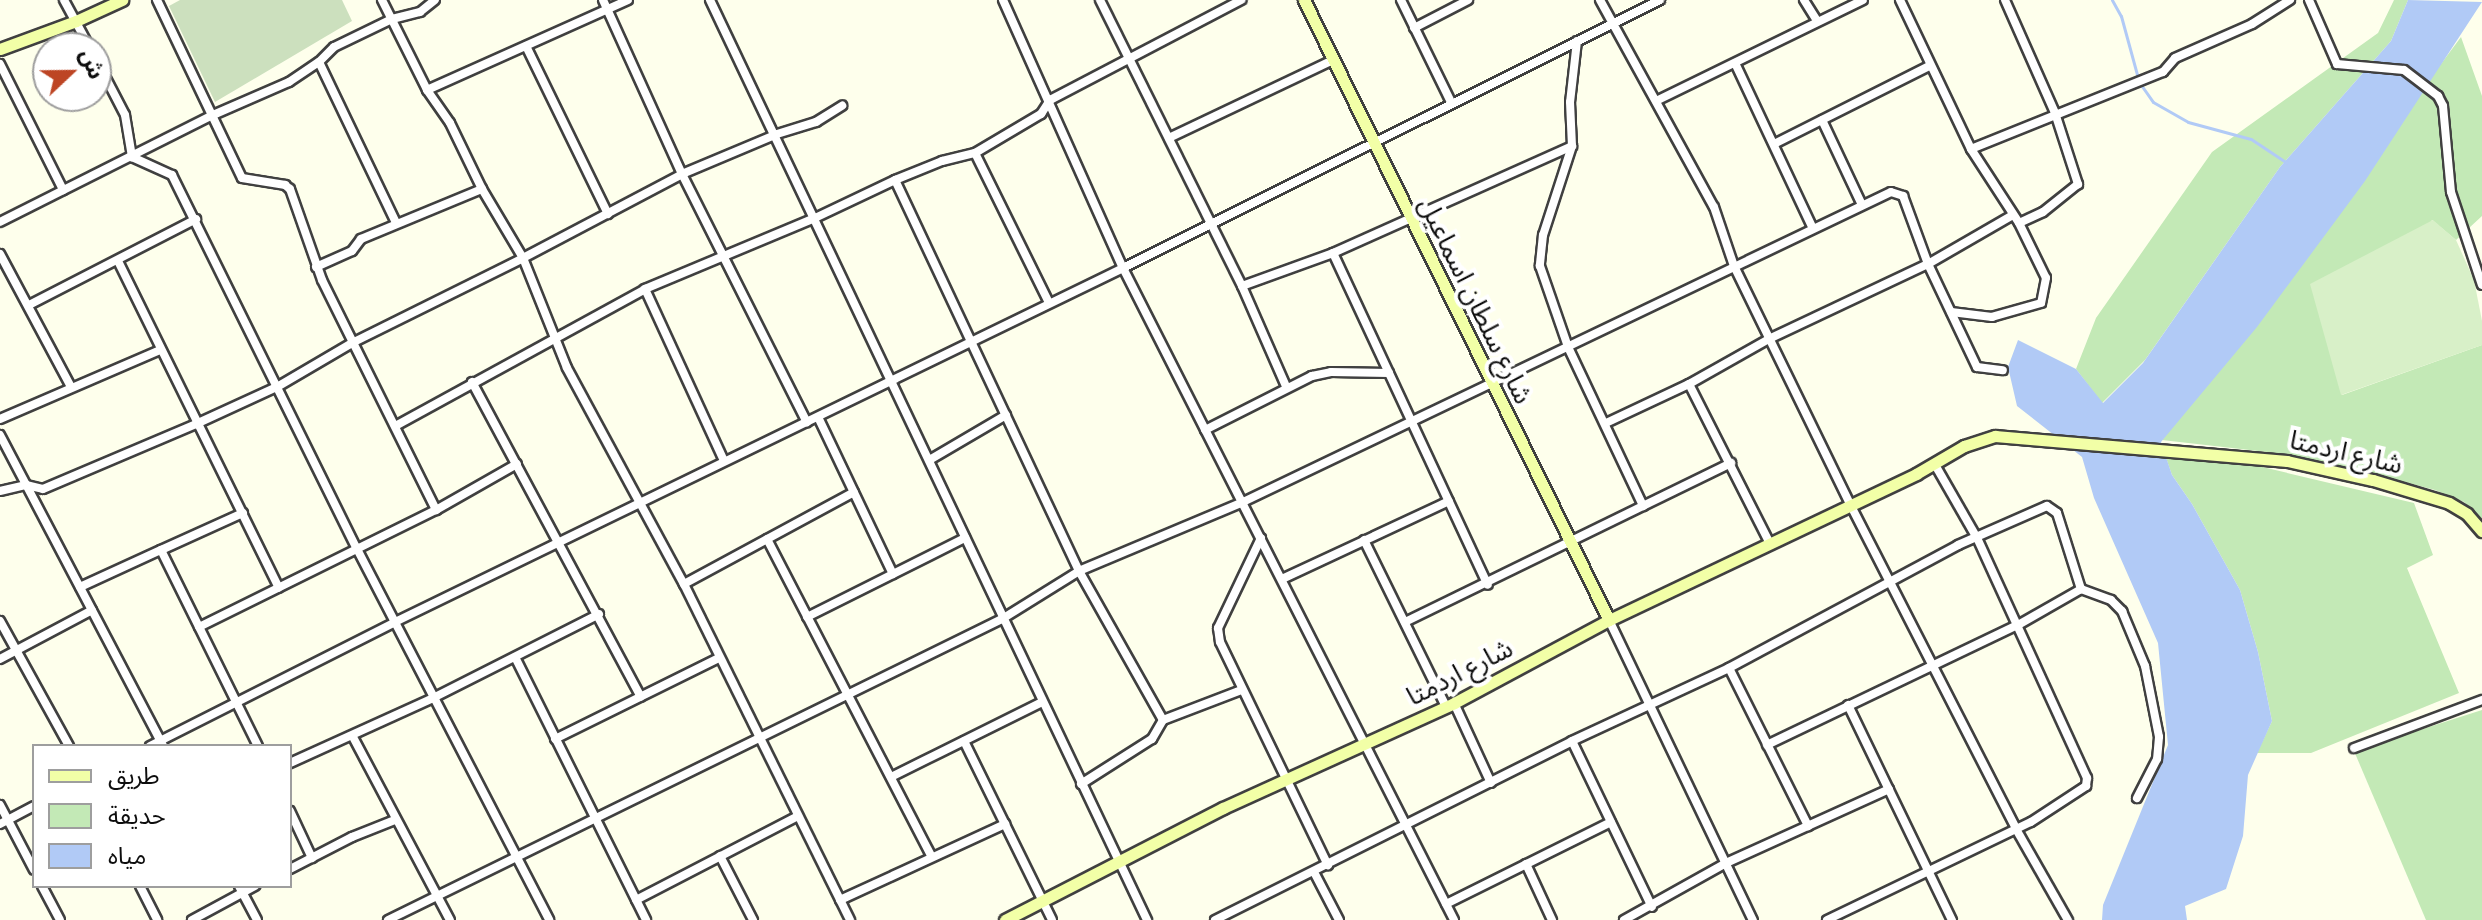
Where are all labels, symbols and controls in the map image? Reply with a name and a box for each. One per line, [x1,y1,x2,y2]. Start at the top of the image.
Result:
north arrow [32,32,112,112]
text: ش [73,44,112,83]
street label: شارع سلطان اسماعيل [1412,193,1538,409]
street label: شارع اردمتا [2286,425,2406,481]
street label: شارع اردمتا [1402,633,1518,713]
legend [32,744,292,888]
text: طريق [108,759,160,792]
text: حديقة [108,799,166,832]
text: مياه [108,839,146,872]

